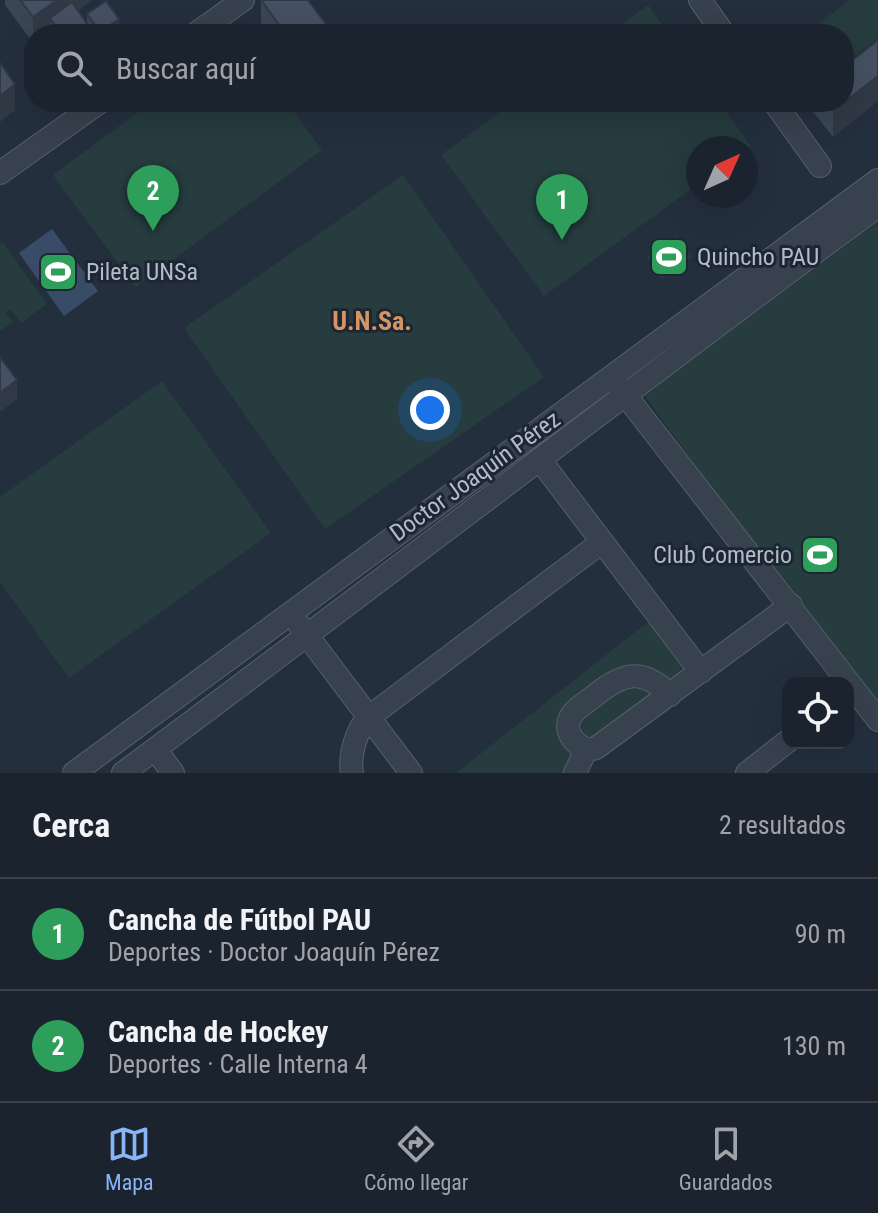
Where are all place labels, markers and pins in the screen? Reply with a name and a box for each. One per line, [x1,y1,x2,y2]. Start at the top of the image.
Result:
pin: 2 [127,165,179,231]
pin: 1 [536,174,588,240]
sports icon: Quincho PAU [648,236,690,278]
place label: Quincho PAU [697,243,819,271]
sports icon: Pileta UNSa [37,251,79,293]
place label: Pileta UNSa [86,258,198,286]
sports icon: Club Comercio [799,534,841,576]
place label: Club Comercio [653,541,792,569]

